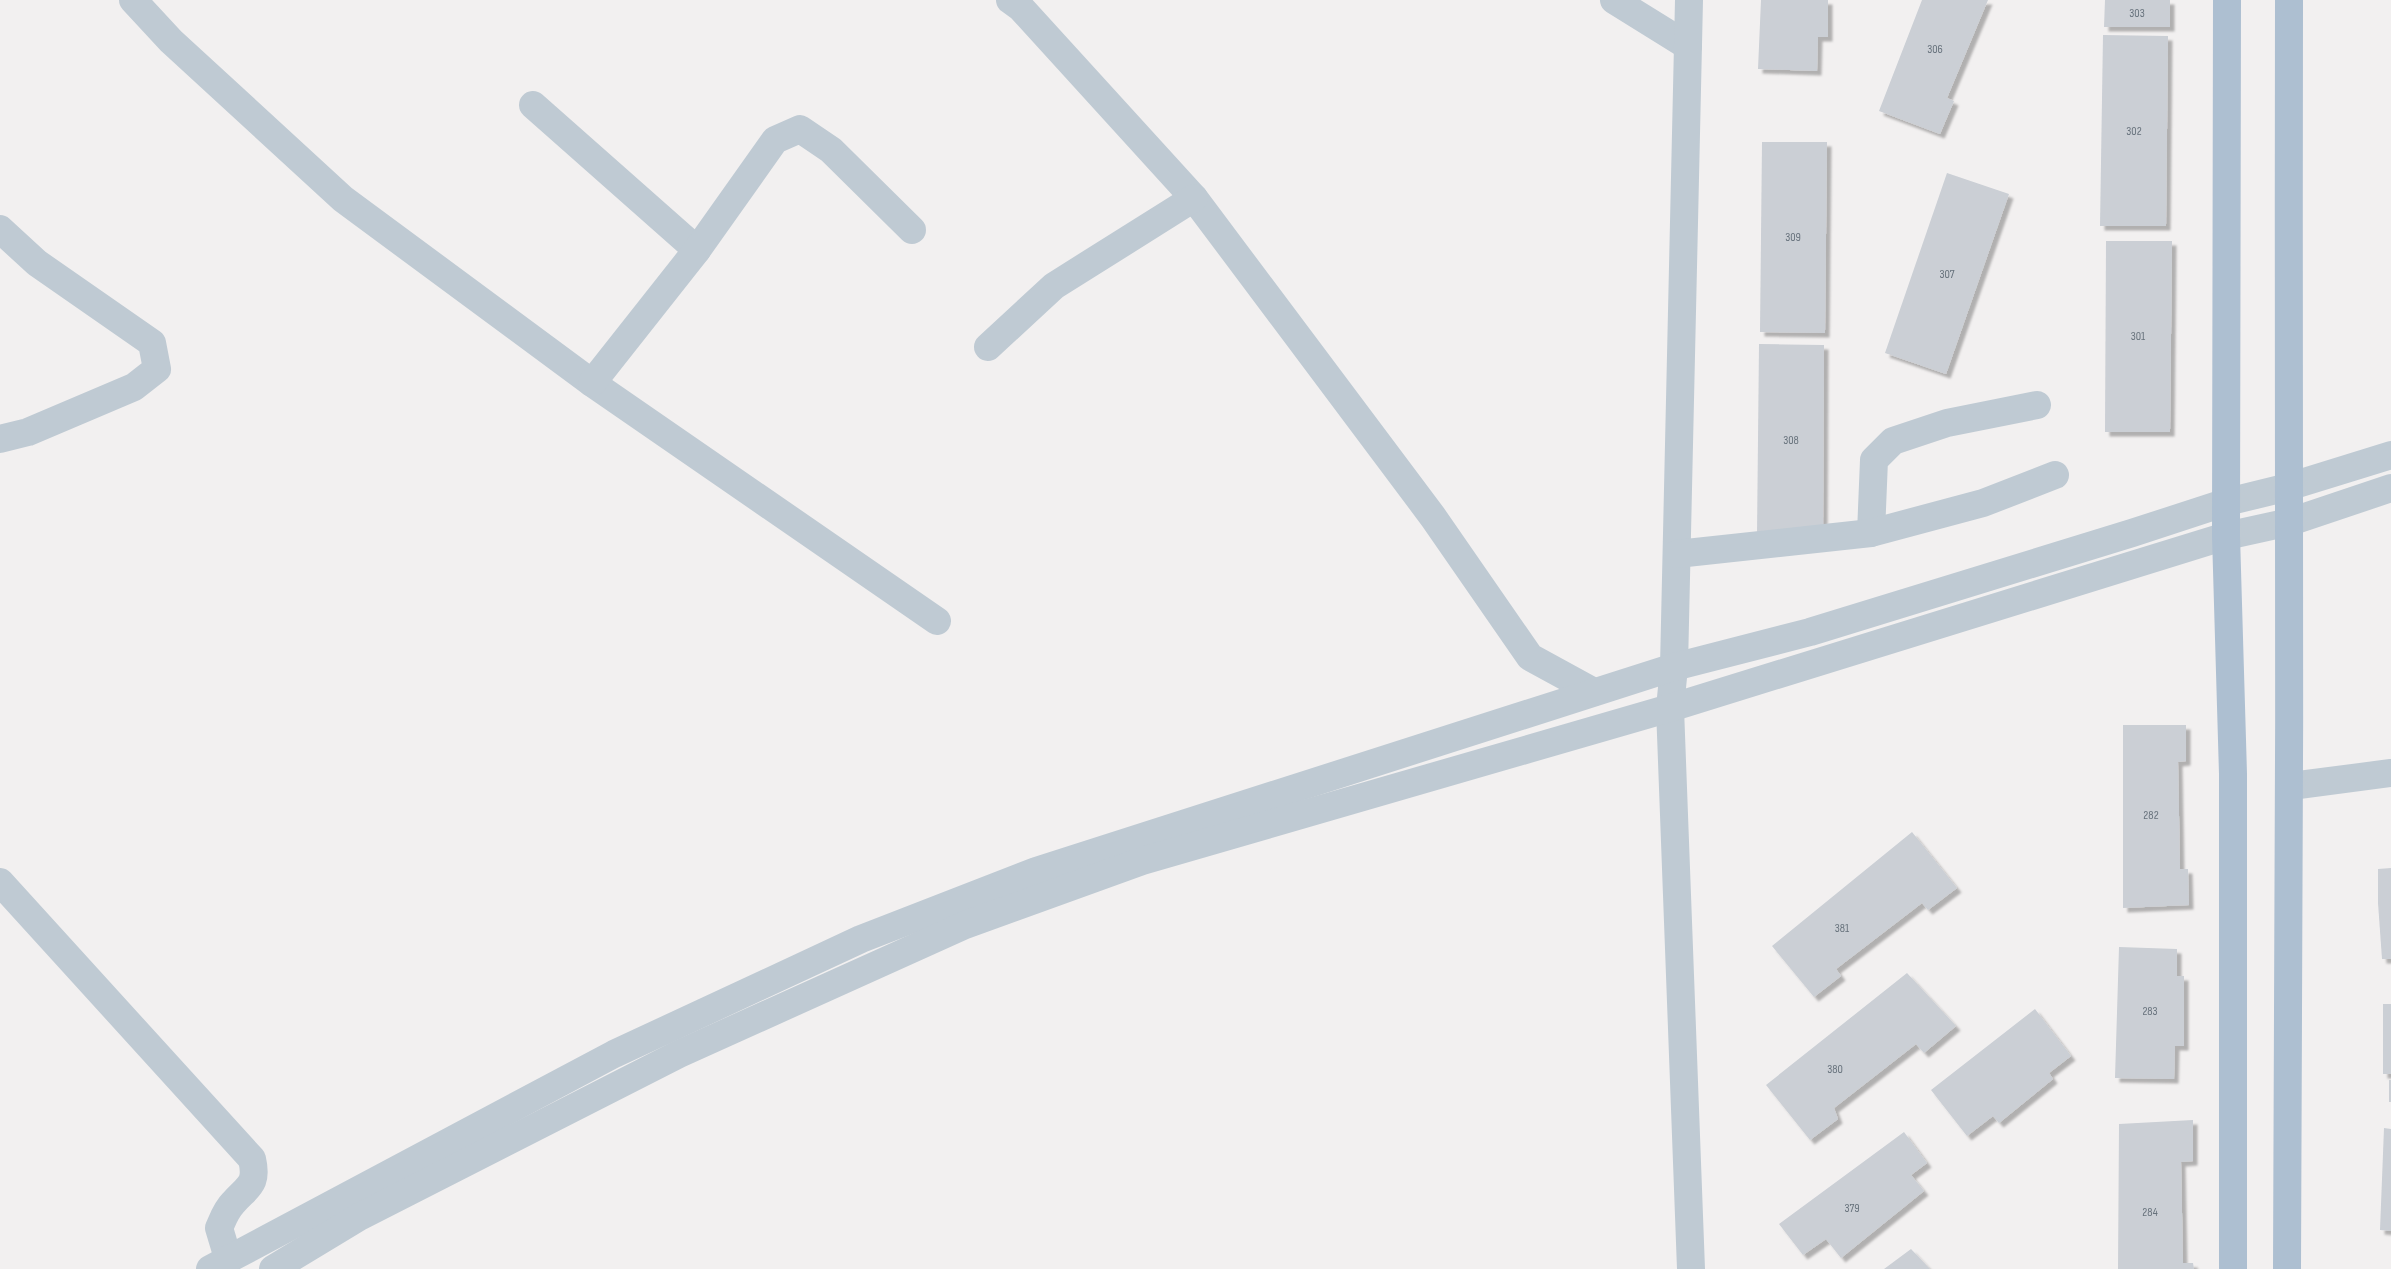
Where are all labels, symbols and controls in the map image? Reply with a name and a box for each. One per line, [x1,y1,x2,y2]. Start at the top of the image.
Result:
house number: 303 [2129,6,2145,21]
house number: 306 [1927,42,1943,57]
house number: 302 [2126,124,2142,139]
house number: 309 [1785,230,1801,245]
house number: 307 [1939,267,1955,282]
house number: 301 [2131,329,2146,344]
house number: 308 [1783,433,1799,448]
house number: 282 [2143,808,2159,823]
house number: 381 [1835,921,1850,936]
house number: 283 [2142,1004,2158,1019]
house number: 380 [1827,1062,1843,1077]
house number: 379 [1844,1201,1860,1216]
house number: 284 [2142,1205,2158,1220]

